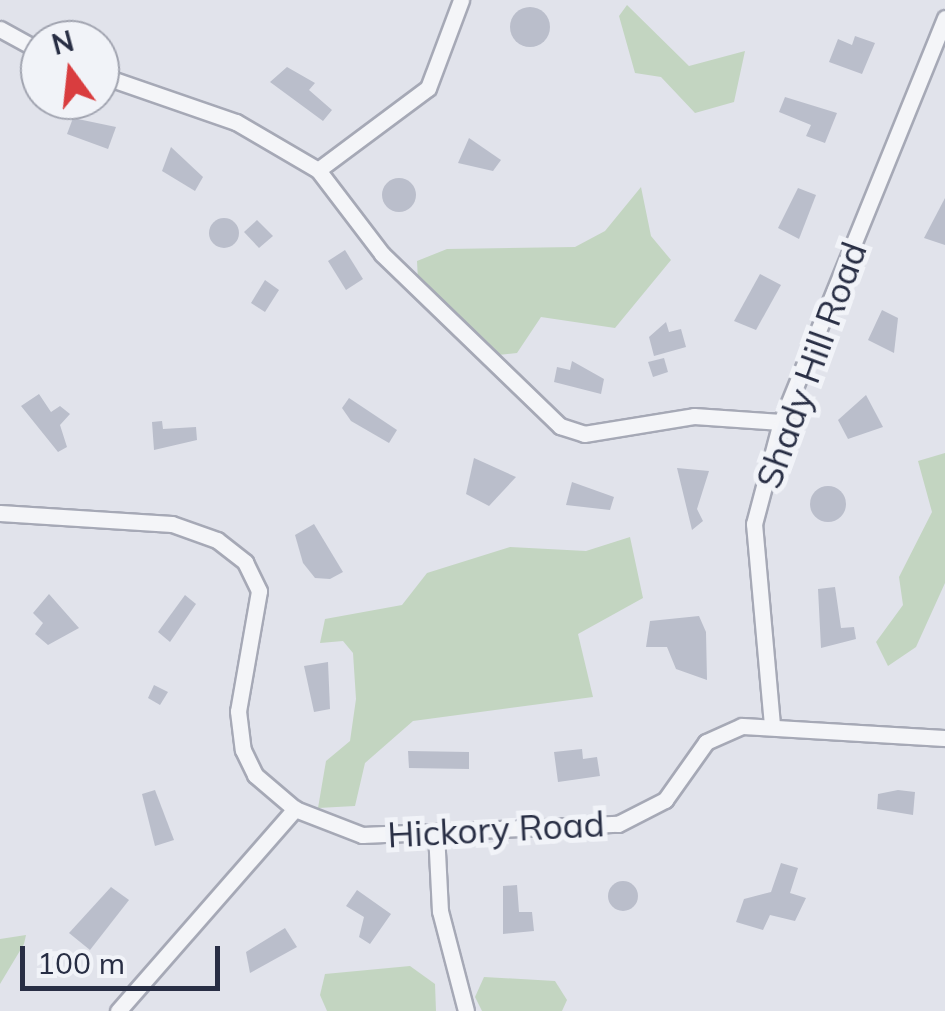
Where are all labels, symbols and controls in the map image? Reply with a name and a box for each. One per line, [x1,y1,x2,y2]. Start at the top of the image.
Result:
north arrow [20,20,120,120]
text: N [48,23,77,62]
street label: Shady Hill Road [747,236,875,494]
street label: Hickory Road [386,802,606,856]
scale bar [25,926,225,988]
text: 100 m [37,944,125,982]

